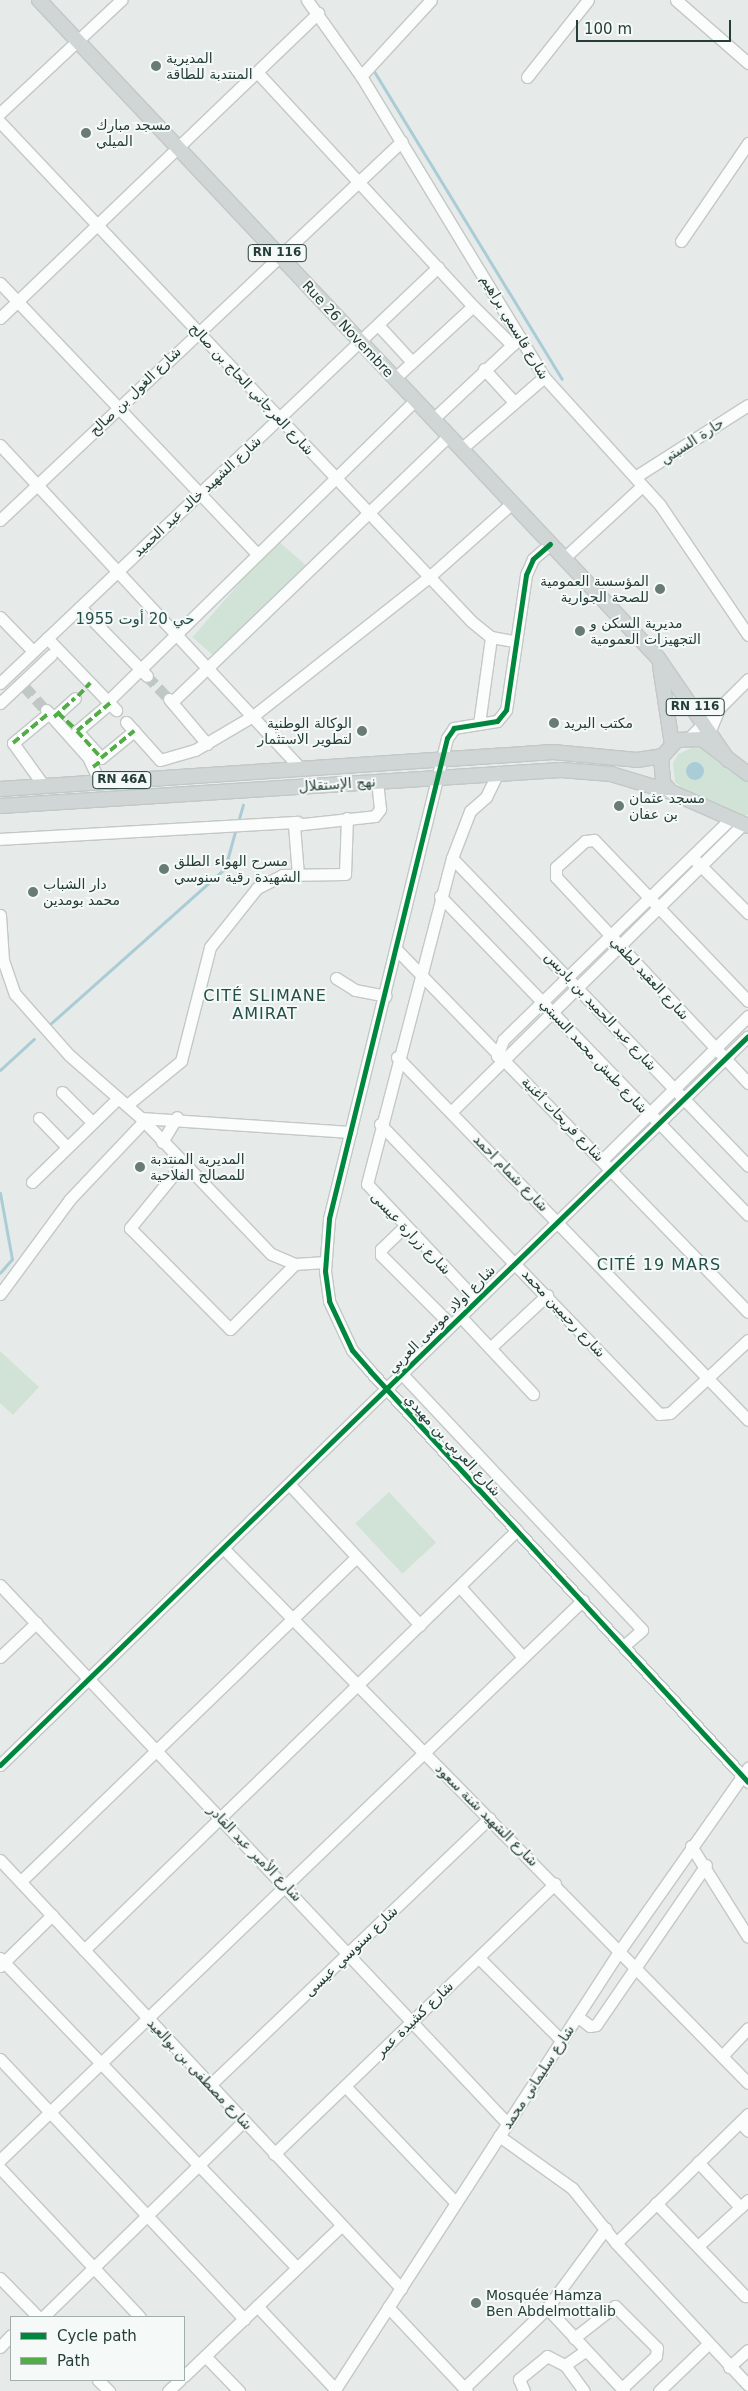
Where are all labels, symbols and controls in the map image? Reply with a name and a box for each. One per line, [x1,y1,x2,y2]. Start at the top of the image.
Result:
scale bar [578,10,733,42]
text: 100 m [584,20,632,38]
place label: المديرية المنتدبة للطاقة [166,50,253,82]
marker: المديرية المنتدبة للطاقة [150,60,162,72]
place label: مسجد مبارك الميلي [96,117,171,150]
marker: مسجد مبارك الميلي [80,127,92,139]
road number: RN 116 [247,244,307,262]
street label: شارع قاسمي براهيم [477,272,553,382]
street label: Rue 26 Novembre [299,277,397,381]
street label: شارع العرجاني الحاج بن صالح [186,319,318,459]
street label: شارع الغول بن صالح [86,343,184,439]
street label: حارة السبتي [657,414,727,468]
street label: شارع الشهيد خالد عبد الحميد [130,432,264,560]
place label: المؤسسة العمومية للصحة الجوارية [540,573,649,606]
marker: المؤسسة العمومية للصحة الجوارية [653,582,667,596]
district label: حي 20 أوت 1955 [76,611,194,629]
place label: مديرية السكن و التجهيزات العمومية [590,615,701,648]
marker: مديرية السكن و التجهيزات العمومية [574,625,586,637]
road number: RN 116 [665,698,725,716]
place label: الوكالة الوطنية لتطوير الاستثمار [258,715,352,748]
place label: مكتب البريد [564,715,633,731]
marker: مكتب البريد [548,717,560,729]
marker: الوكالة الوطنية لتطوير الاستثمار [356,725,368,737]
road number: RN 46A [92,770,152,790]
street label: نهج الإستقلال [298,773,376,795]
place label: مسجد عثمان بن عفان [629,790,705,822]
marker: مسجد عثمان بن عفان [613,800,625,812]
place label: مسرح الهواء الطلق الشهيدة رقية سنوسي [174,853,301,886]
marker: مسرح الهواء الطلق الشهيدة رقية سنوسي [158,863,170,875]
place label: دار الشباب محمد بومدين [43,876,120,909]
marker: دار الشباب محمد بومدين [27,886,39,898]
street label: شارع العقيد لطفي [607,933,693,1023]
street label: شارع عبد الحميد بن باديس [542,948,660,1074]
district label: CITÉ SLIMANE AMIRAT [202,986,328,1024]
street label: شارع طبش محمد السبتي [537,995,651,1117]
street label: شارع فريحات ٱغنية [518,1073,608,1165]
street label: شارع شمام احمد [470,1131,552,1215]
place label: المديرية المنتدبة للمصالح الفلاحية [150,1151,245,1184]
marker: المديرية المنتدبة للمصالح الفلاحية [134,1161,146,1173]
street label: شارع زرارة عيسى [367,1188,455,1278]
district label: CITÉ 19 MARS [595,1255,723,1275]
street label: شارع اولاد موسى العربي [384,1262,498,1376]
street label: شارع رحيمين محمد [519,1265,609,1361]
street label: شارع العربي بن مهيدي [401,1390,505,1500]
street label: شارع الشهيد شنة سعود [432,1760,542,1870]
street label: شارع الأمير عبد القادر [204,1801,306,1905]
street label: شارع سنوسي عيسى [301,1902,401,2000]
street label: شارع كشيدة عمر [371,1977,457,2061]
street label: شارع مصطفى بن بوالعيد [144,2015,256,2133]
street label: شارع سليماني محمد [498,2022,578,2132]
place label: Mosquée Hamza Ben Abdelmottalib [486,2287,616,2320]
marker: Mosquée Hamza Ben Abdelmottalib [470,2297,482,2309]
legend [10,2316,185,2381]
text: Cycle path [57,2327,137,2345]
text: Path [57,2352,90,2370]

